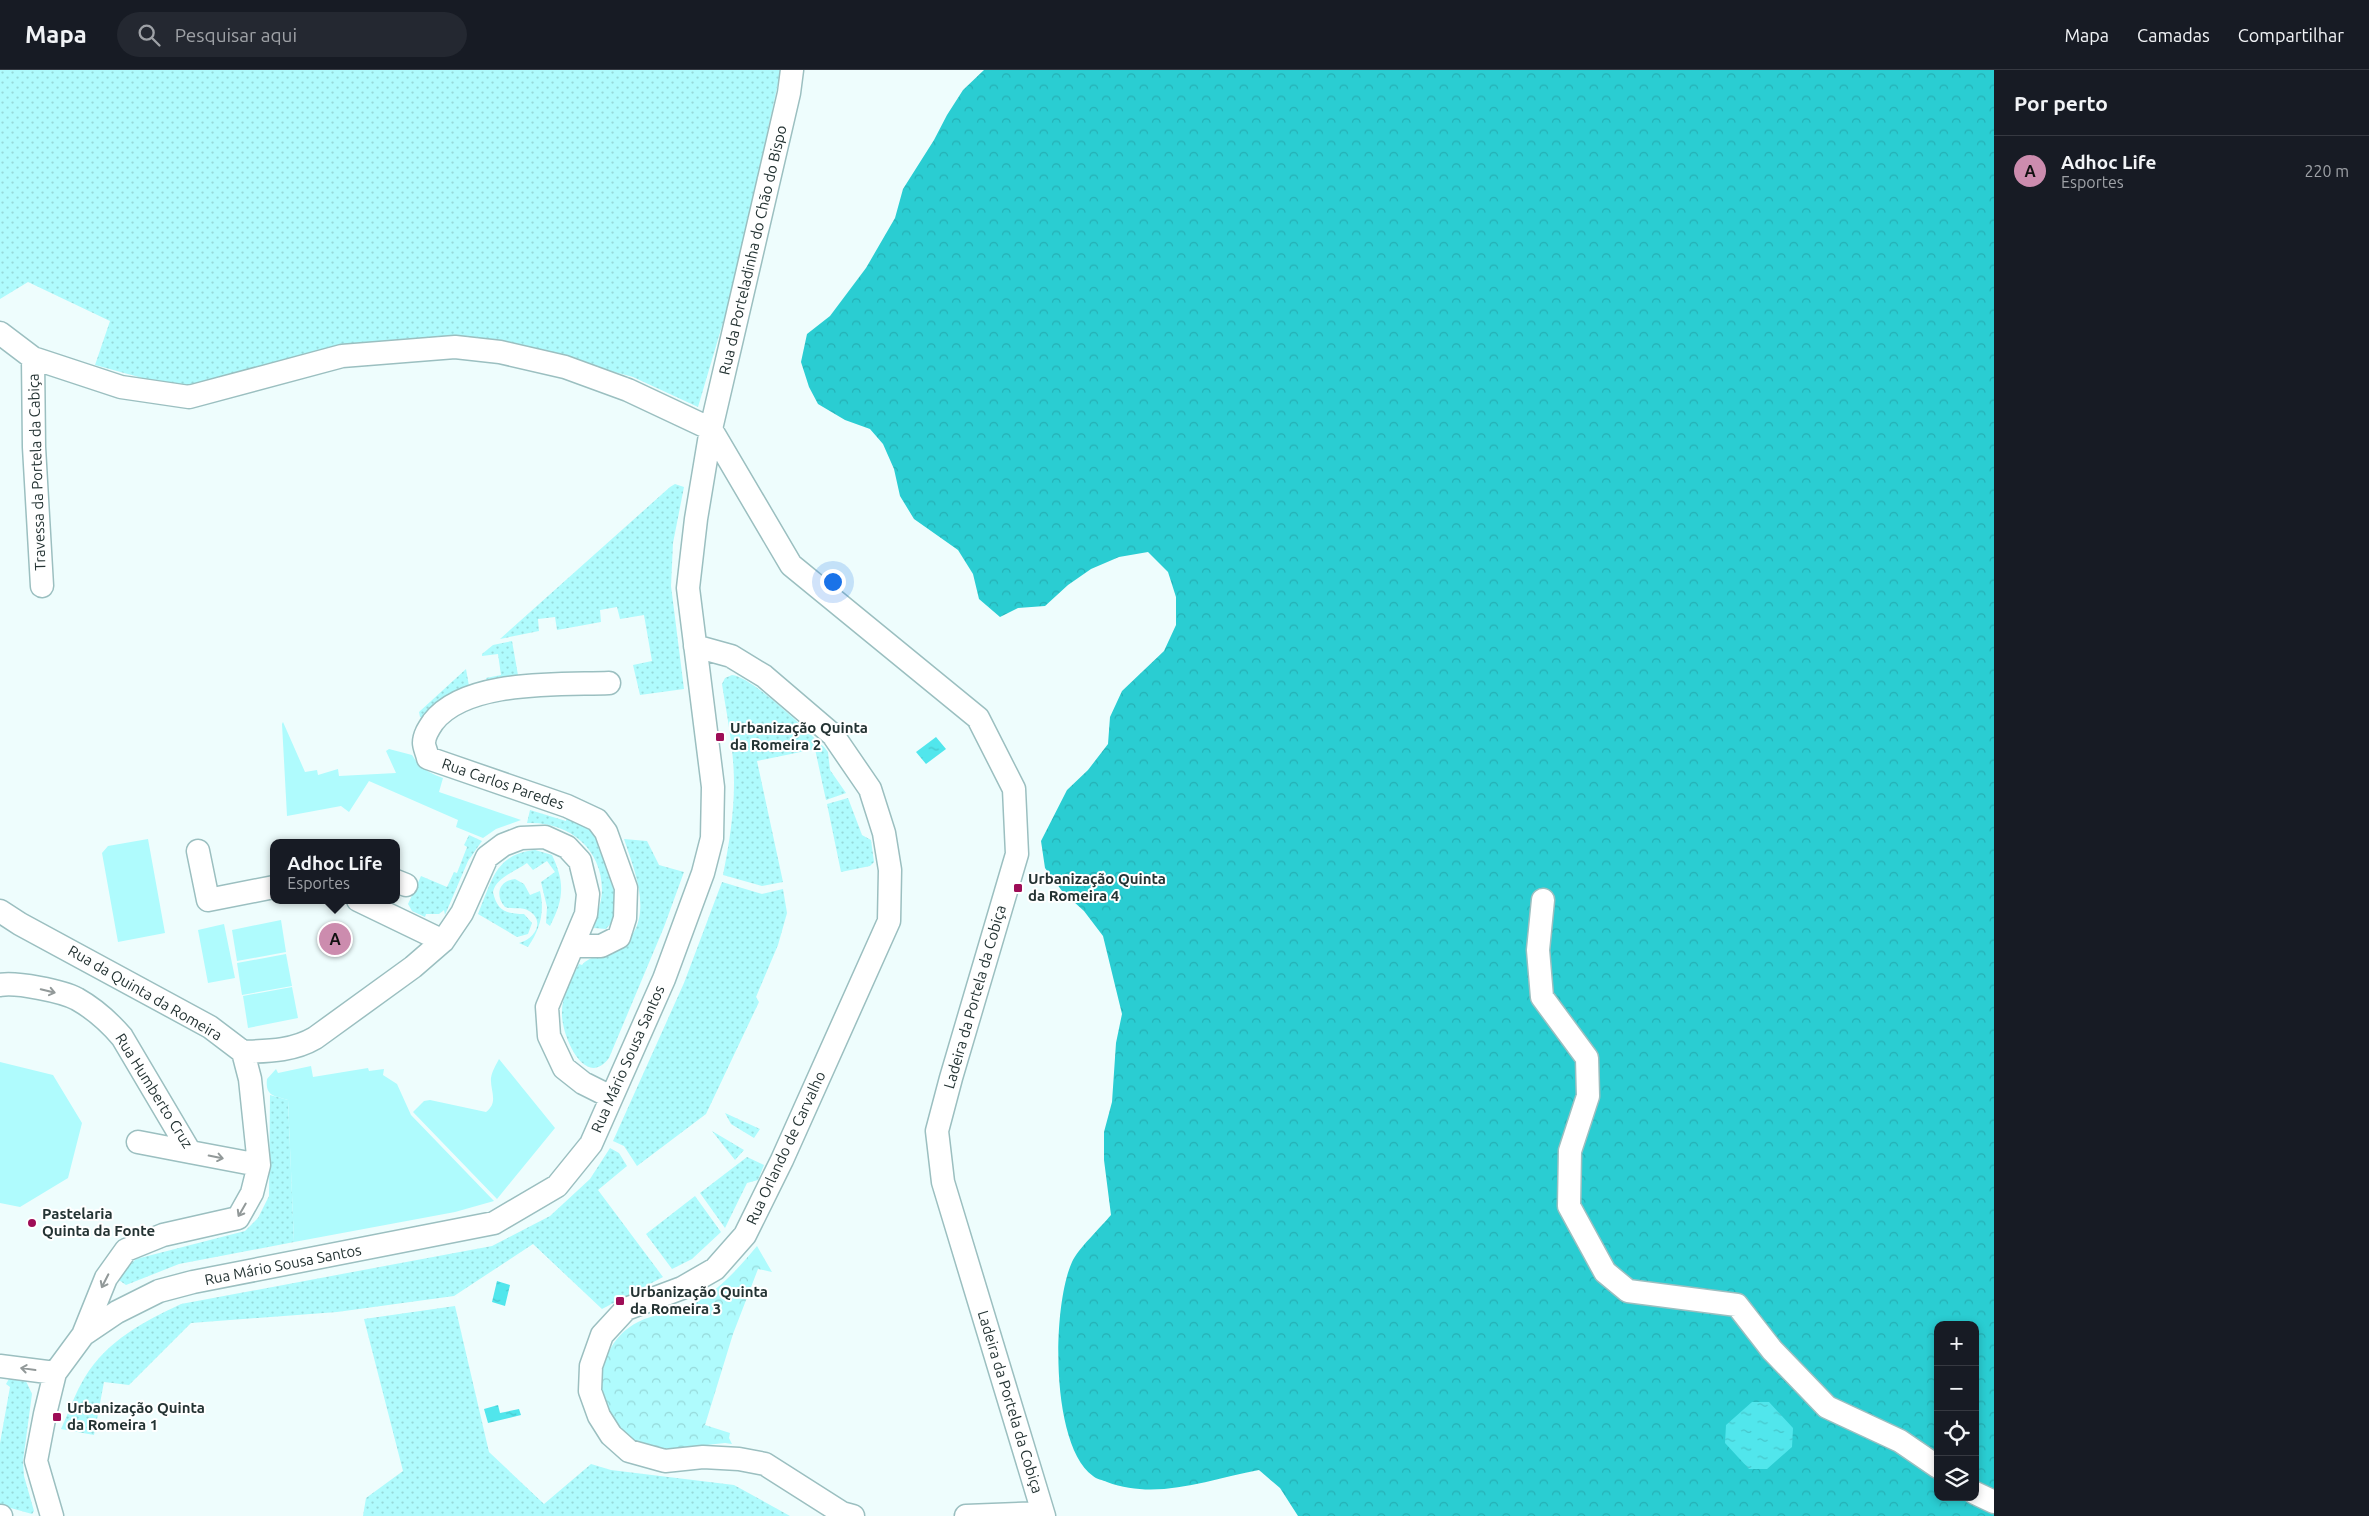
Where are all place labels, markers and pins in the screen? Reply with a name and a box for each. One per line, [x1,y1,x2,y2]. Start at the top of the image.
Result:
place label: Urbanização Quinta da Romeira 2 [730,719,868,753]
marker: Urbanização Quinta da Romeira 2 [714,731,726,743]
place label: Urbanização Quinta da Romeira 4 [1028,870,1166,904]
marker: Urbanização Quinta da Romeira 4 [1012,882,1024,894]
pin: A [319,920,351,958]
place label: Pastelaria Quinta da Fonte [42,1205,155,1239]
marker: Pastelaria Quinta da Fonte [26,1217,38,1229]
place label: Urbanização Quinta da Romeira 3 [630,1283,768,1317]
marker: Urbanização Quinta da Romeira 3 [614,1295,626,1307]
place label: Urbanização Quinta da Romeira 1 [67,1399,205,1433]
marker: Urbanização Quinta da Romeira 1 [51,1411,63,1423]

